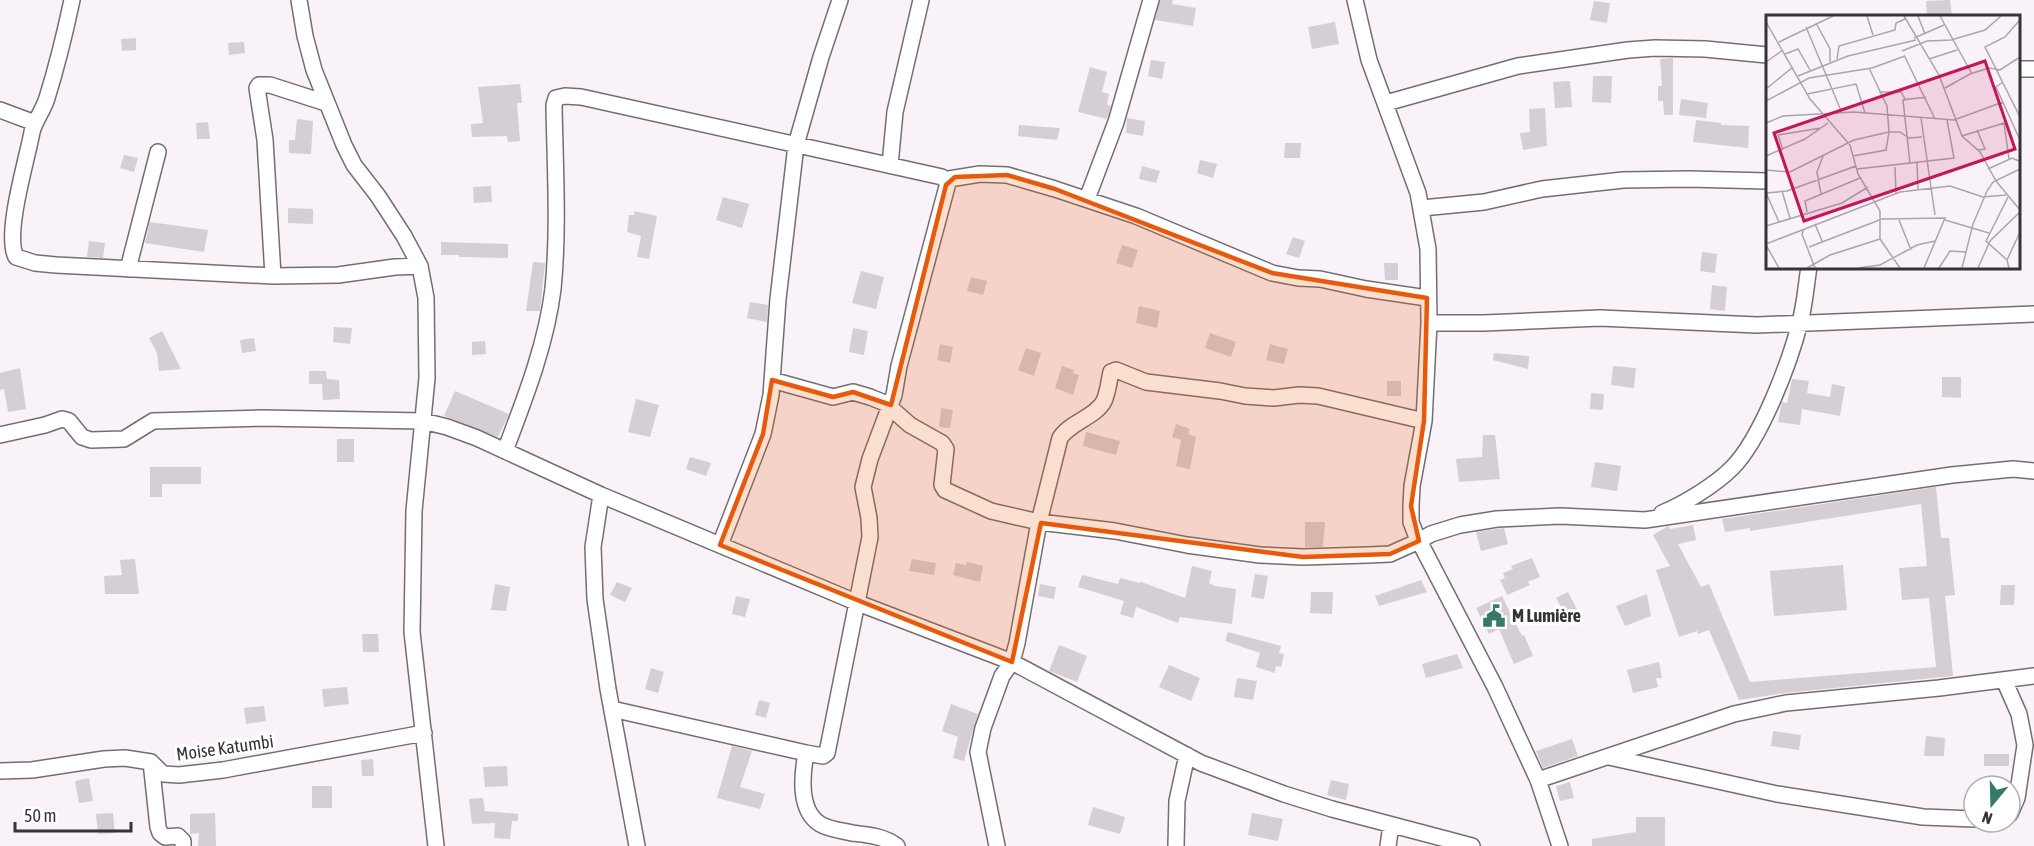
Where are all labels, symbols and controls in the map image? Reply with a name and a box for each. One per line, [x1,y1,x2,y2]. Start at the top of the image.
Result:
inset map [1766,15,2019,268]
public building icon: M Lumière [1481,603,1507,629]
place label: M Lumière [1512,605,1581,626]
street label: Moise Katumbi [175,730,275,765]
north arrow [1962,774,2022,834]
scale bar [15,795,130,833]
text: 50 m [24,805,56,826]
text: N [1980,808,1995,828]

